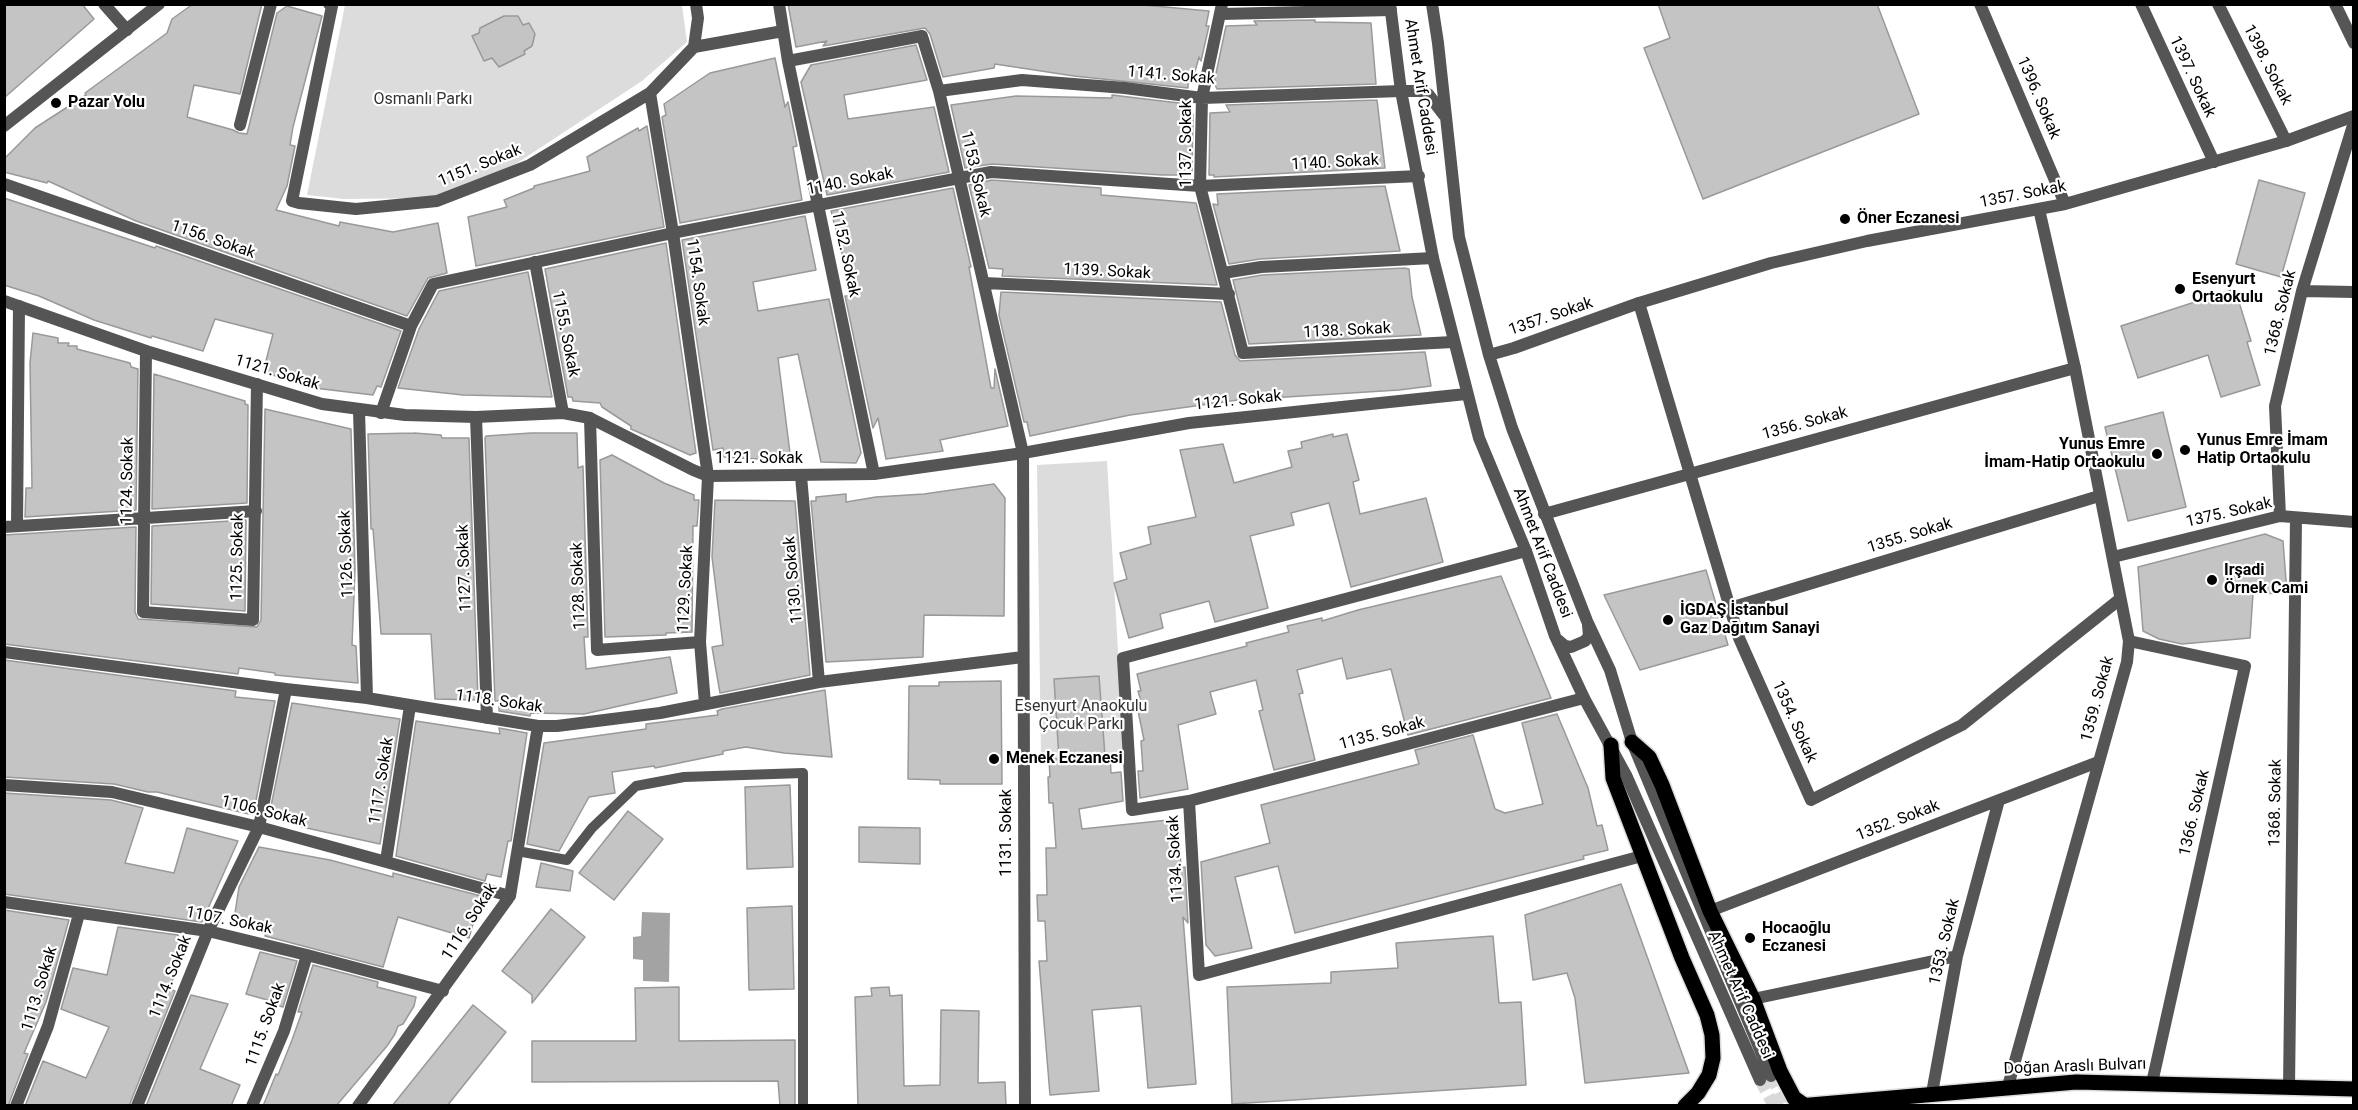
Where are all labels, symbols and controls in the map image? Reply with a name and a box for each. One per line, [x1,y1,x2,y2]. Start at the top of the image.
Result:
street label: Ahmet Arif Caddesi [1400,17,1440,157]
street label: 1398. Sokak [2239,22,2295,108]
street label: 1397. Sokak [2165,33,2219,121]
street label: 1396. Sokak [2012,54,2064,142]
street label: 1141. Sokak [1126,63,1216,89]
park label: Osmanlı Parkı [374,90,472,110]
place label: Pazar Yolu [68,93,145,113]
marker: Pazar Yolu [49,96,63,110]
street label: 1137. Sokak [1177,100,1197,188]
street label: 1153. Sokak [956,129,994,219]
street label: 1151. Sokak [436,141,524,191]
street label: 1140. Sokak [1291,151,1379,175]
street label: 1140. Sokak [805,164,895,200]
street label: 1357. Sokak [1978,177,2068,213]
street label: 1152. Sokak [826,209,864,299]
place label: Öner Eczanesi [1857,209,1959,229]
marker: Öner Eczanesi [1838,212,1852,226]
street label: 1156. Sokak [168,217,258,263]
street label: 1154. Sokak [681,237,713,327]
street label: 1139. Sokak [1063,260,1151,284]
street label: 1368. Sokak [2261,268,2301,358]
place label: Esenyurt Ortaokulu [2192,270,2263,308]
marker: Esenyurt Ortaokulu [2173,282,2187,296]
street label: 1155. Sokak [547,289,583,379]
street label: 1357. Sokak [1506,294,1596,340]
street label: 1138. Sokak [1303,319,1391,343]
street label: 1121. Sokak [232,351,322,395]
street label: 1121. Sokak [1193,387,1283,415]
street label: 1356. Sokak [1760,403,1850,445]
place label: Yunus Emre İmam Hatip Ortaokulu [2197,431,2328,469]
place label: Yunus Emre İmam-Hatip Ortaokulu [1984,435,2145,473]
street label: 1124. Sokak [118,437,138,525]
marker: Yunus Emre İmam Hatip Ortaokulu [2178,443,2192,457]
marker: Yunus Emre İmam-Hatip Ortaokulu [2150,447,2164,461]
street label: 1121. Sokak [715,449,803,469]
street label: Ahmet Arif Caddesi [1508,485,1576,621]
street label: 1375. Sokak [2184,494,2274,532]
street label: 1126. Sokak [336,510,358,598]
street label: 1125. Sokak [228,513,248,601]
street label: 1355. Sokak [1865,514,1955,558]
street label: 1127. Sokak [454,524,476,612]
street label: 1130. Sokak [781,535,807,625]
street label: 1128. Sokak [568,542,590,630]
street label: 1129. Sokak [674,545,698,633]
place label: Irşadi Örnek Cami [2224,561,2308,599]
marker: Irşadi Örnek Cami [2205,573,2219,587]
place label: İGDAŞ İstanbul Gaz Dağıtım Sanayi [1680,601,1820,639]
marker: İGDAŞ İstanbul Gaz Dağıtım Sanayi [1661,613,1675,627]
street label: 1359. Sokak [2077,654,2119,744]
street label: 1354. Sokak [1767,678,1821,766]
street label: 1118. Sokak [454,686,544,718]
park label: Esenyurt Anaokulu Çocuk Parkı [1015,697,1147,735]
street label: 1135. Sokak [1337,713,1427,755]
street label: 1117. Sokak [366,736,398,826]
place label: Menek Eczanesi [1006,749,1123,769]
marker: Menek Eczanesi [987,752,1001,766]
street label: 1368. Sokak [2266,759,2286,847]
street label: 1366. Sokak [2176,768,2214,858]
street label: 1131. Sokak [997,789,1017,877]
street label: 1106. Sokak [219,792,309,832]
street label: 1352. Sokak [1854,796,1942,846]
street label: 1134. Sokak [1164,815,1188,903]
street label: 1116. Sokak [438,880,502,964]
street label: 1353. Sokak [1926,897,1964,987]
street label: 1107. Sokak [184,903,274,939]
place label: Hocaoğlu Eczanesi [1762,919,1831,957]
street label: Ahmet Arif Caddesi [1703,928,1777,1062]
marker: Hocaoğlu Eczanesi [1743,931,1757,945]
street label: 1114. Sokak [146,933,196,1021]
street label: 1113. Sokak [18,944,62,1034]
street label: 1115. Sokak [242,981,290,1069]
street label: Doğan Araslı Bulvarı [2003,1055,2147,1079]

